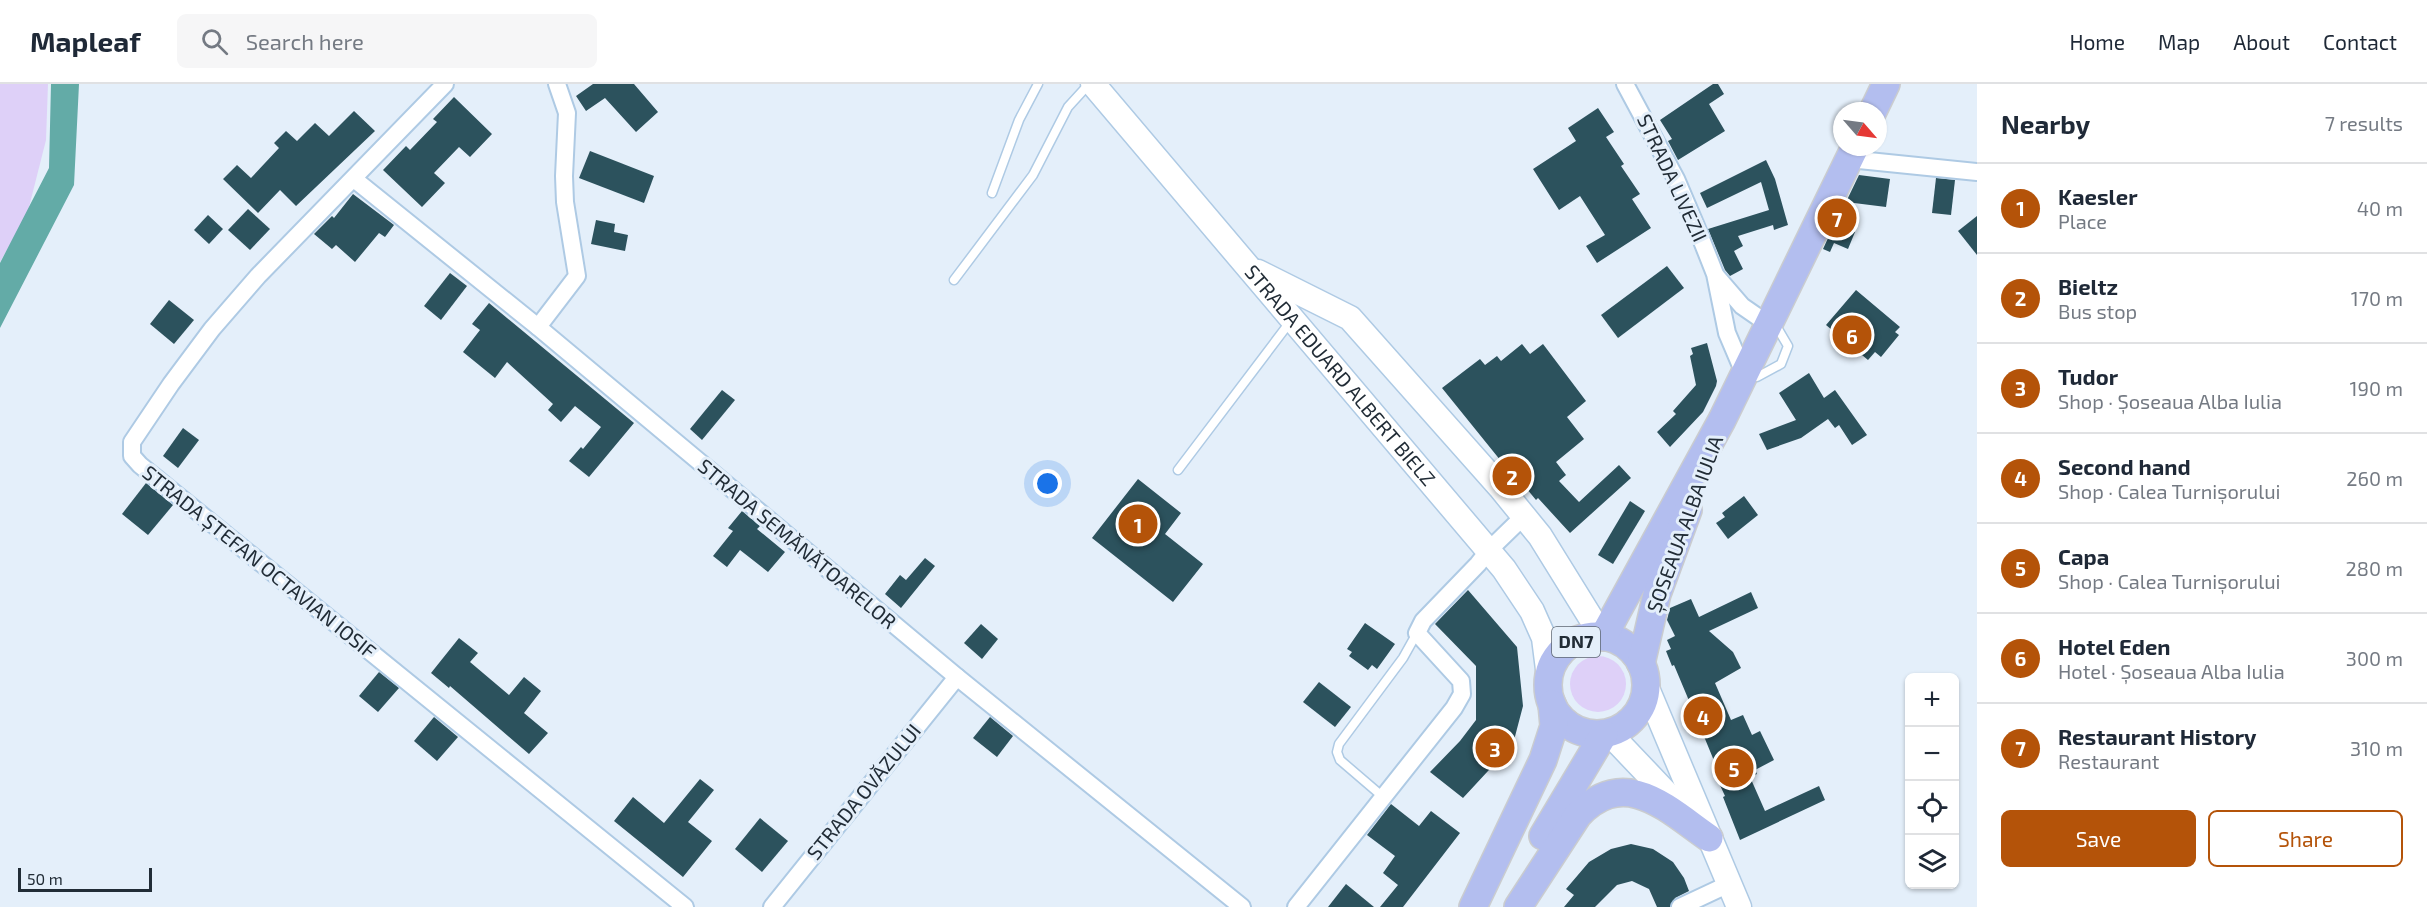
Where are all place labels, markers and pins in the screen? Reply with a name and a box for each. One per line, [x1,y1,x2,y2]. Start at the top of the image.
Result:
pin: 7 [1818,196,1856,240]
pin: 6 [1832,312,1872,358]
pin: 2 [1492,454,1532,498]
pin: 1 [1118,502,1158,546]
pin: 4 [1684,694,1722,738]
pin: 3 [1476,726,1514,770]
pin: 5 [1714,746,1754,790]

